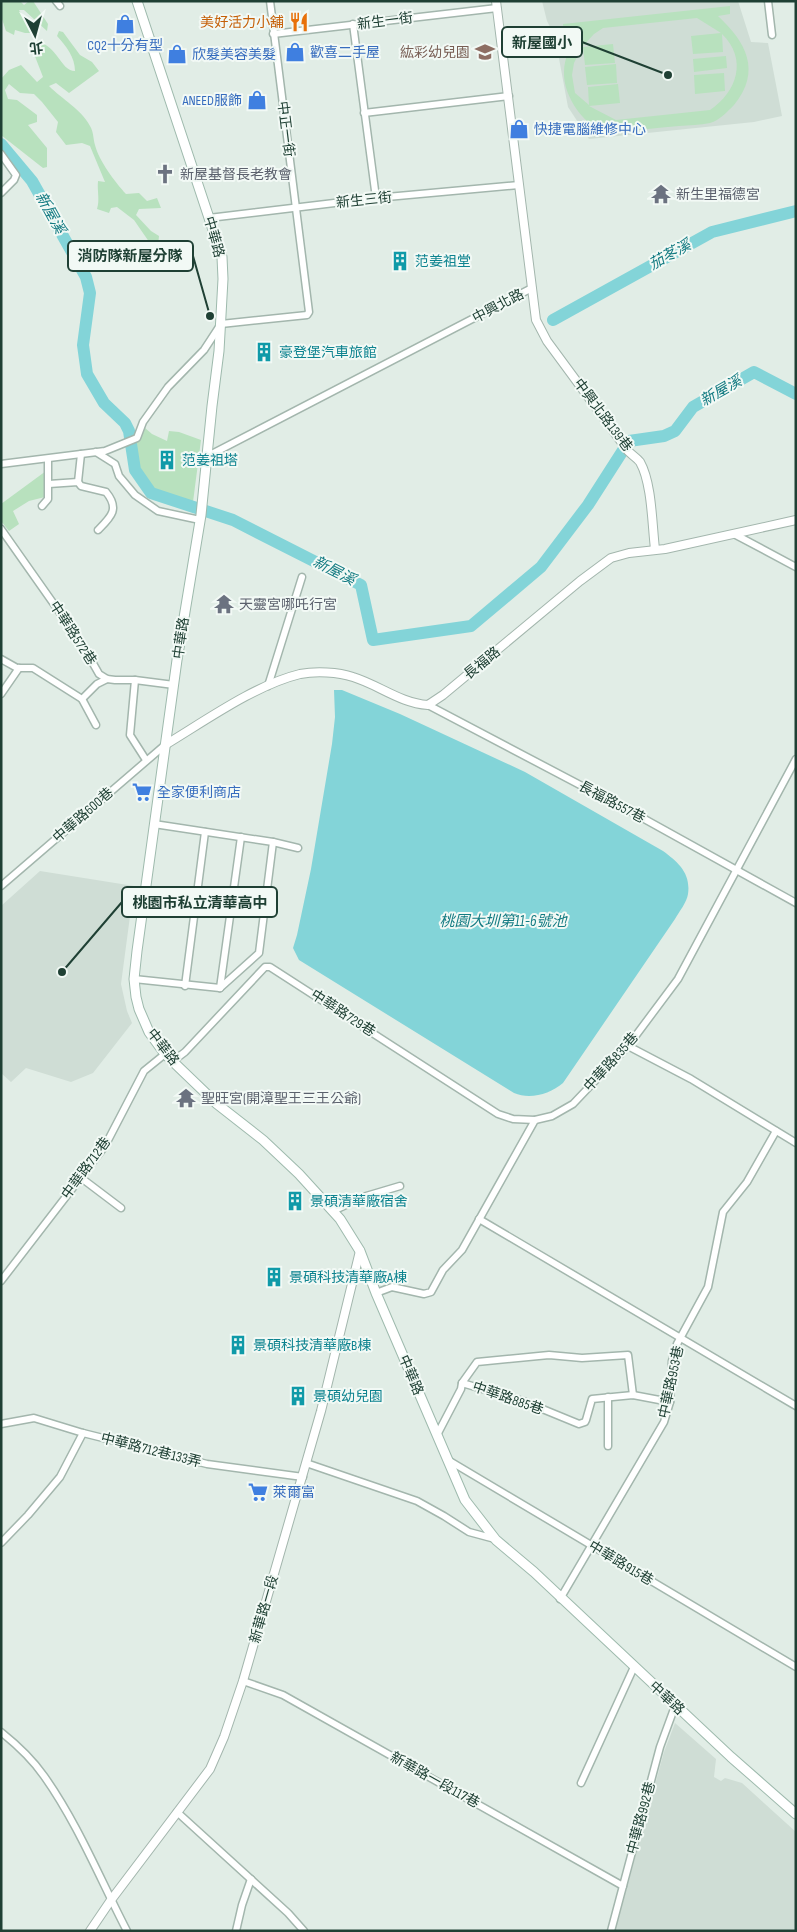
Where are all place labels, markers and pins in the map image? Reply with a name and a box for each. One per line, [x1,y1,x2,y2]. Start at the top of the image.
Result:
restaurant icon: 美好活力小舖 [288,11,310,33]
shop icon: CQ2十分有型 [114,13,136,35]
place label: 美好活力小舖 [200,14,284,31]
callout: 新屋國小 [502,27,582,57]
place label: CQ2十分有型 [87,37,163,54]
shop icon: 歡喜二手屋 [284,41,306,63]
school or university icon: 紘彩幼兒園 [474,41,496,63]
shop icon: 欣髮美容美髮 [166,43,188,65]
place label: 歡喜二手屋 [310,44,380,61]
place label: 紘彩幼兒園 [400,44,470,61]
place label: 欣髮美容美髮 [192,46,276,63]
shop icon: ANEED服飾 [246,89,268,111]
place label: ANEED服飾 [181,92,242,109]
shop icon: 快捷電腦維修中心 [508,118,530,140]
place label: 快捷電腦維修中心 [534,121,646,138]
church icon: 新屋基督長老教會 [154,163,176,185]
place label: 新屋基督長老教會 [180,166,292,183]
temple icon: 新生里福德宮 [650,183,672,205]
place label: 新生里福德宮 [676,186,760,203]
callout: 消防隊新屋分隊 [68,241,193,271]
building icon: 范姜祖堂 [389,250,411,272]
place label: 范姜祖堂 [415,253,471,270]
building icon: 豪登堡汽車旅館 [253,341,275,363]
place label: 豪登堡汽車旅館 [279,344,377,361]
building icon: 范姜祖塔 [156,449,178,471]
place label: 范姜祖塔 [182,452,238,469]
temple icon: 天靈宮哪吒行宮 [213,593,235,615]
place label: 天靈宮哪吒行宮 [239,596,337,613]
supermarket icon: 全家便利商店 [131,781,153,803]
place label: 全家便利商店 [157,784,241,801]
callout: 桃園市私立清華高中 [122,887,277,917]
temple icon: 聖旺宮(開漳聖王三王公爺) [175,1087,197,1109]
place label: 聖旺宮(開漳聖王三王公爺) [201,1090,361,1107]
building icon: 景碩清華廠宿舍 [284,1190,306,1212]
place label: 景碩清華廠宿舍 [310,1193,408,1210]
building icon: 景碩科技清華廠A棟 [263,1266,285,1288]
place label: 景碩科技清華廠A棟 [289,1269,407,1286]
building icon: 景碩科技清華廠B棟 [227,1334,249,1356]
place label: 景碩科技清華廠B棟 [253,1337,371,1354]
building icon: 景碩幼兒園 [287,1385,309,1407]
place label: 景碩幼兒園 [313,1388,383,1405]
supermarket icon: 萊爾富 [247,1481,269,1503]
place label: 萊爾富 [273,1484,315,1501]

